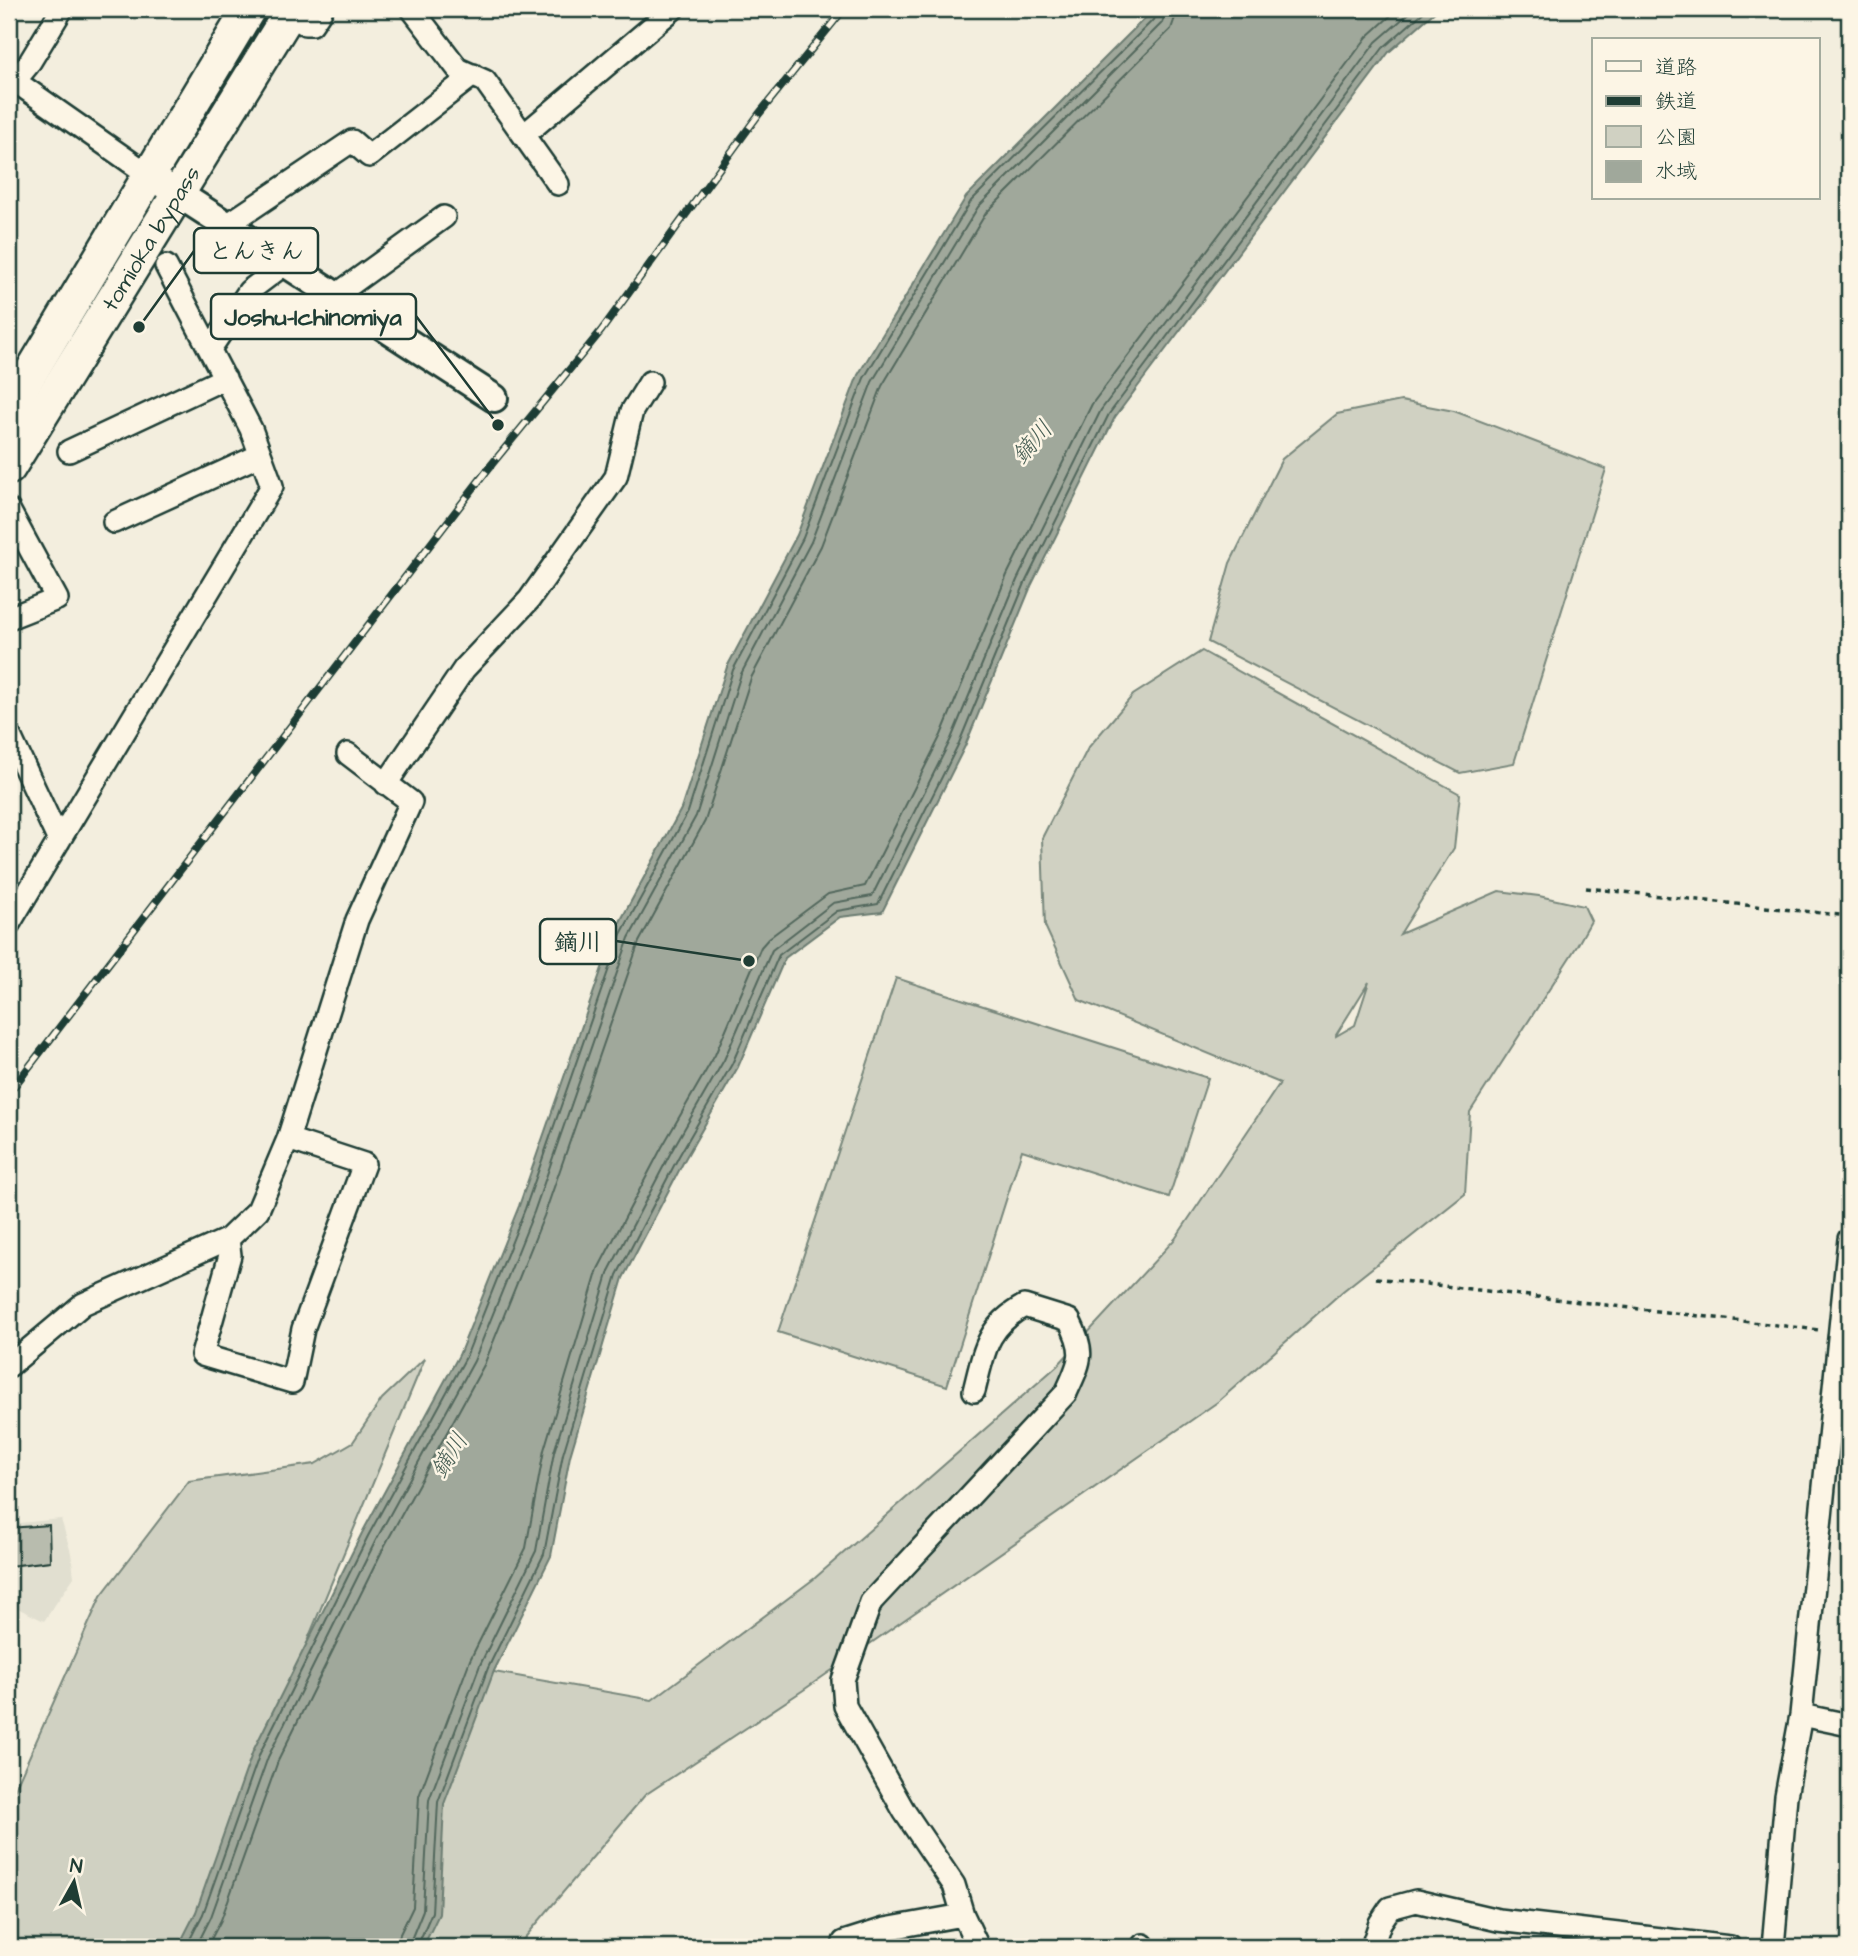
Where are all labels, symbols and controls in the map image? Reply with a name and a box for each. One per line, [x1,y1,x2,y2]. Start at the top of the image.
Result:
legend [1592,38,1820,200]
text: 道路 [1655,53,1697,82]
text: 鉄道 [1655,87,1697,116]
text: 公園 [1655,123,1697,152]
text: 水域 [1655,157,1697,186]
street label: tomioka bypass [95,160,208,317]
callout: とんきん [194,228,318,273]
text: とんきん [208,235,304,269]
callout: Joshu-Ichinomiya [211,294,416,339]
text: Joshu-Ichinomiya [223,301,402,337]
water label: 鏑川 [1004,413,1061,472]
callout: 鏑川 [540,919,616,964]
text: 鏑川 [554,926,602,960]
water label: 鏑川 [423,1426,477,1485]
north arrow [38,1848,108,1918]
text: N [68,1852,84,1881]

